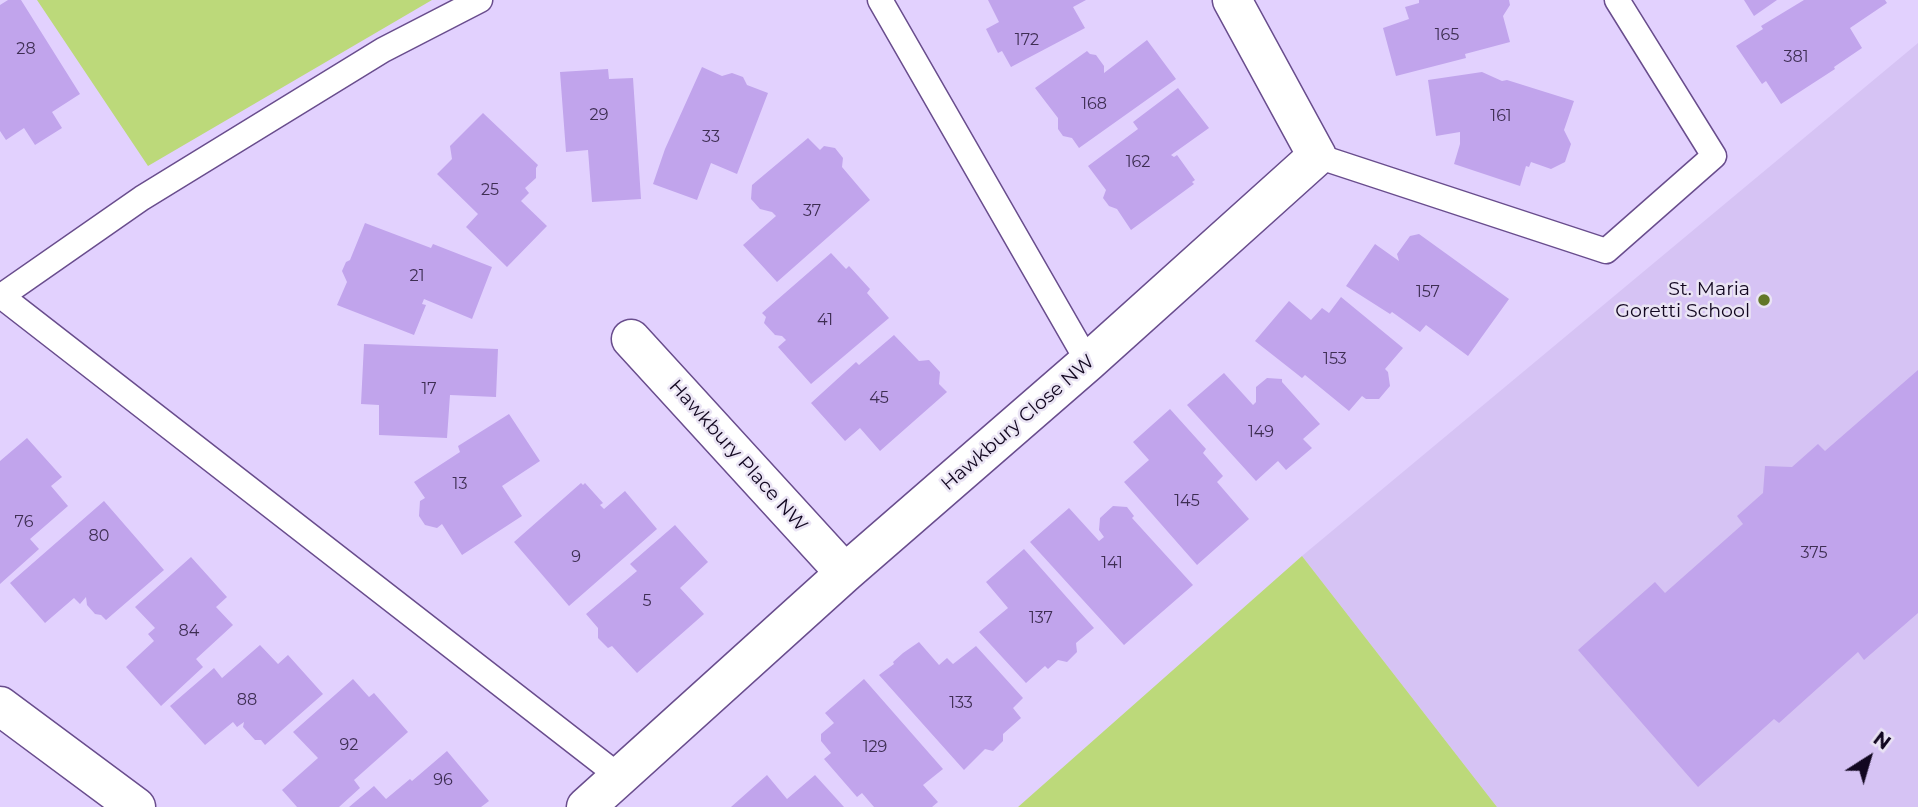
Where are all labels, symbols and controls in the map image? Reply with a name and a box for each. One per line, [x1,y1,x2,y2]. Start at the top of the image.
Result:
house number: 165 [1435,25,1459,45]
house number: 172 [1015,30,1039,50]
house number: 28 [16,39,36,59]
house number: 381 [1783,47,1809,67]
house number: 168 [1081,94,1107,114]
house number: 29 [590,105,608,125]
house number: 161 [1490,106,1512,126]
house number: 33 [702,127,720,147]
house number: 162 [1126,152,1150,172]
house number: 25 [481,180,499,200]
house number: 37 [803,201,821,221]
house number: 21 [410,266,424,286]
place label: St. Maria Goretti School [1615,278,1750,322]
house number: 157 [1416,282,1440,302]
marker: St. Maria Goretti School [1756,292,1772,308]
house number: 41 [817,310,833,330]
house number: 153 [1323,349,1347,369]
street label: Hawkbury Close NW [937,350,1099,496]
street label: Hawkbury Place NW [664,375,812,537]
house number: 17 [421,379,437,399]
house number: 45 [869,388,889,408]
house number: 149 [1248,422,1274,442]
house number: 13 [453,474,467,494]
house number: 145 [1174,491,1200,511]
house number: 76 [15,512,33,532]
house number: 80 [89,526,109,546]
house number: 375 [1801,543,1827,563]
house number: 9 [571,547,581,567]
house number: 141 [1101,553,1123,573]
house number: 5 [642,591,652,611]
house number: 137 [1029,608,1053,628]
house number: 84 [179,621,199,641]
house number: 88 [237,690,257,710]
house number: 133 [949,693,973,713]
north arrow [1834,723,1904,793]
text: N [1869,727,1895,755]
house number: 92 [340,735,358,755]
house number: 129 [863,737,887,757]
house number: 96 [433,770,453,790]

